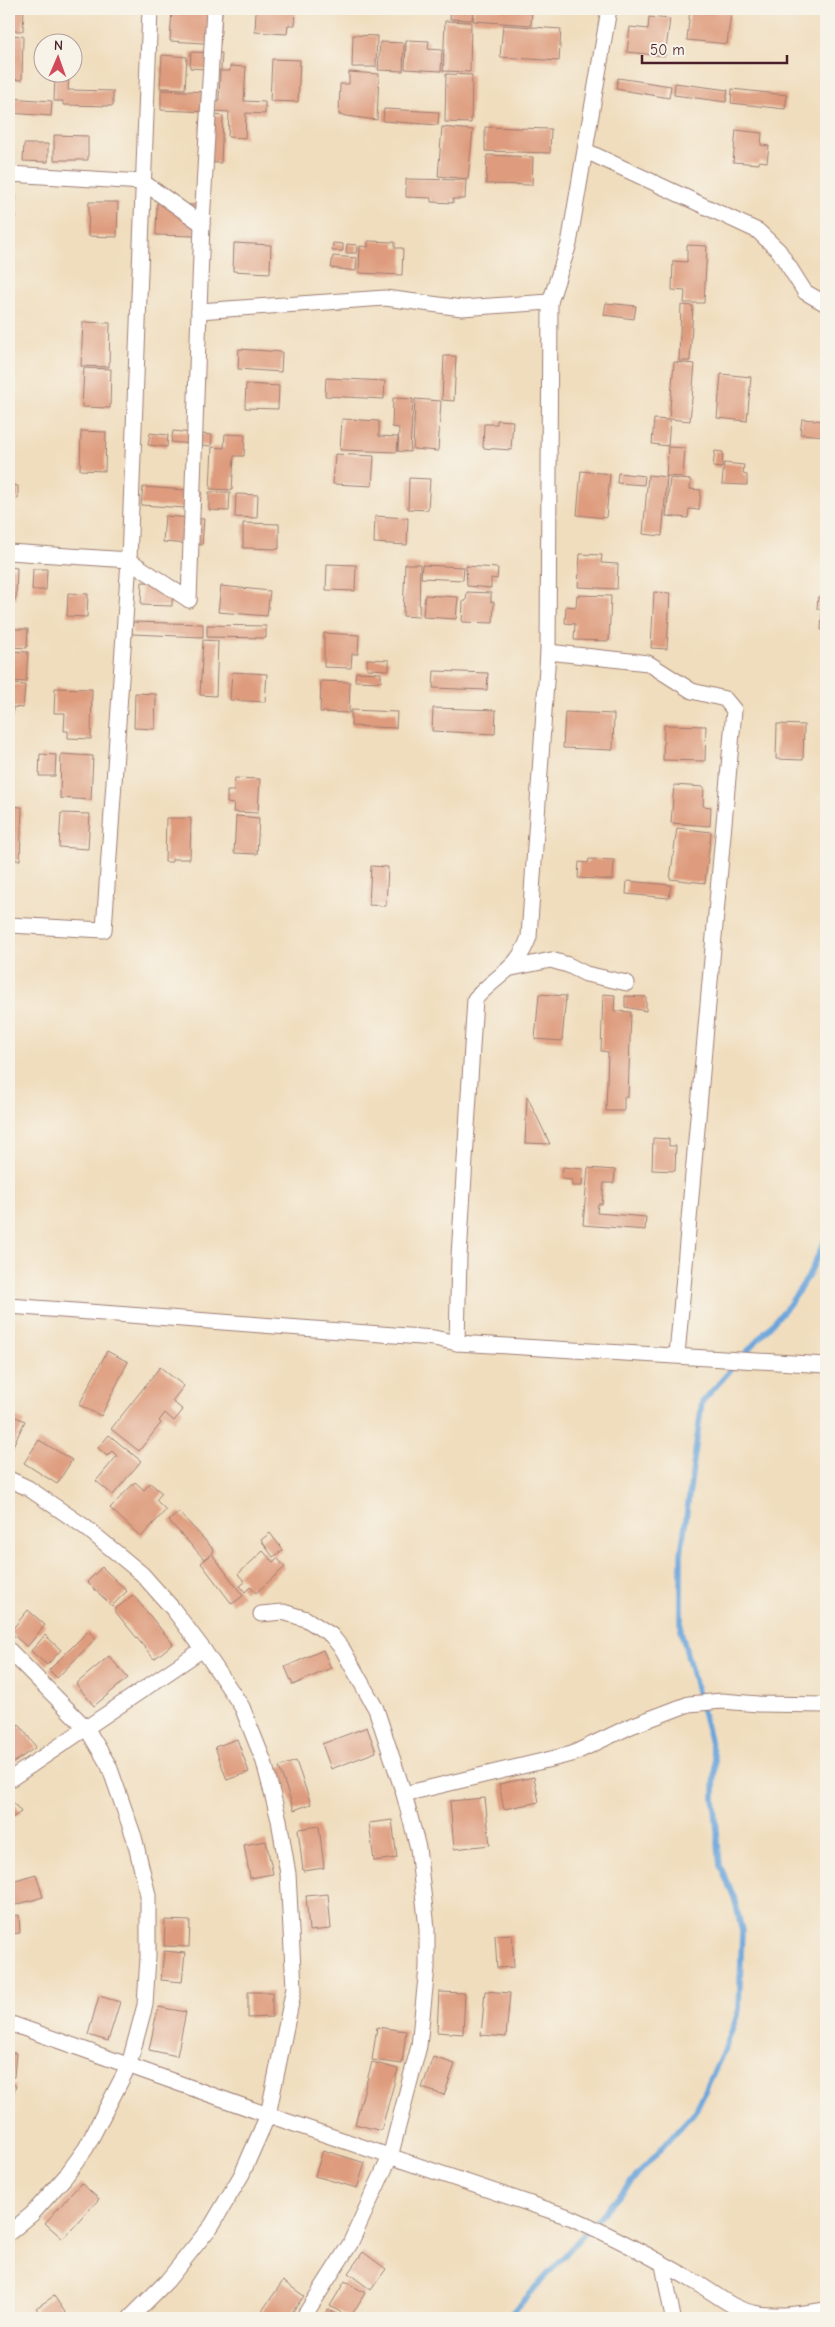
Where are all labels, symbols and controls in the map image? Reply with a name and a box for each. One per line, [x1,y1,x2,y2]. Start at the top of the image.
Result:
north arrow [32,32,82,82]
scale bar [642,32,788,64]
text: N [54,37,63,54]
text: 50 m [650,41,685,59]

